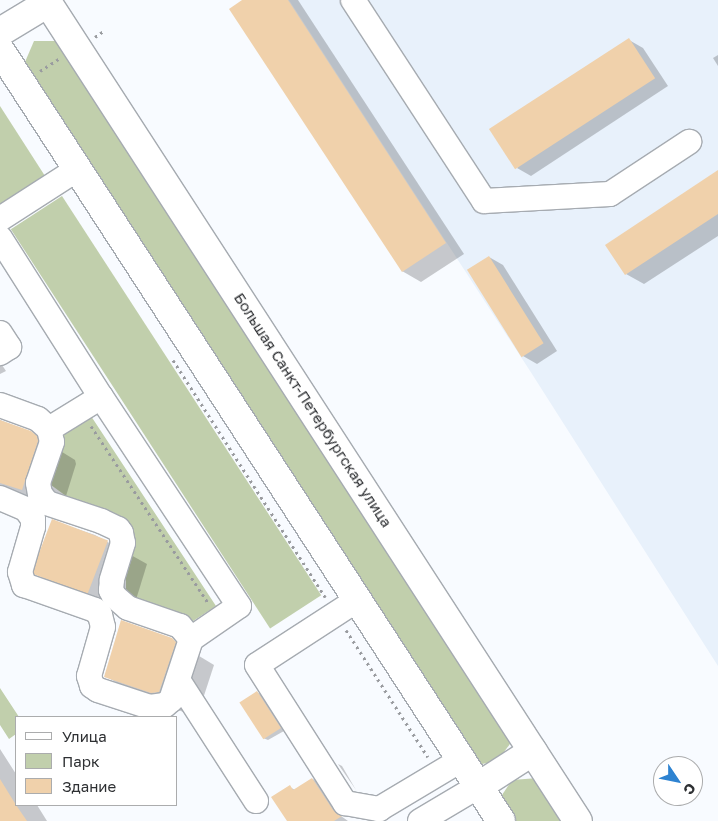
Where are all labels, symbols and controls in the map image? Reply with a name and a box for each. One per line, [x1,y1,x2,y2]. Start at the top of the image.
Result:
street label: Большая Санкт-Петербургская улица [230,289,396,531]
legend [15,716,178,806]
text: Улица [62,727,107,745]
text: Парк [62,752,100,770]
north arrow [653,756,703,806]
text: Здание [62,777,116,795]
text: С [680,780,700,798]

